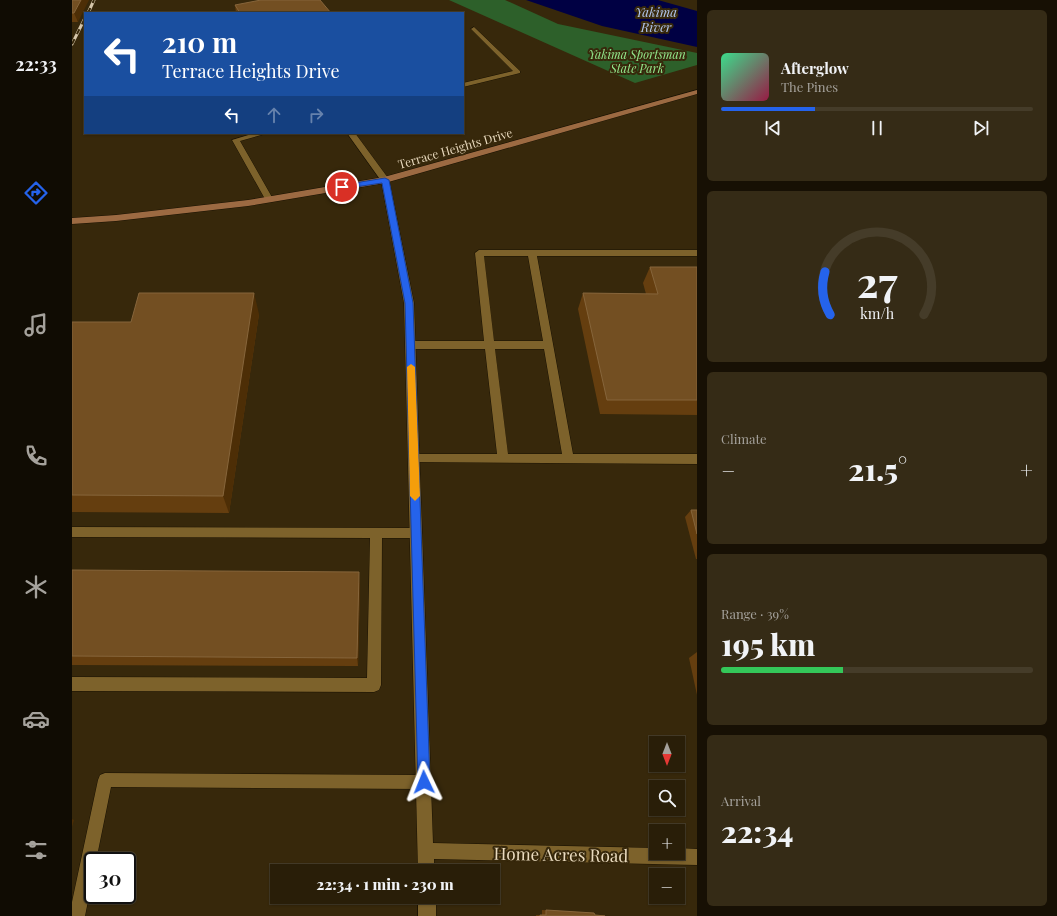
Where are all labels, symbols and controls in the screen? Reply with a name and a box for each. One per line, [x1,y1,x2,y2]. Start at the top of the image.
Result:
water label: Yakima River [635,3,677,35]
text: 210 m [162,23,237,60]
icon: left [96,28,148,80]
park label: Yakima Sportsman State Park [588,46,686,76]
text: 22:33 [15,52,57,76]
text: Afterglow [781,58,849,78]
text: Terrace Heights Drive [162,59,340,83]
text: The Pines [781,78,838,95]
icon: left [221,104,243,126]
icon: ahead [263,104,285,126]
icon: right [305,104,327,126]
icon: previous [762,117,784,139]
icon: pause [866,117,888,139]
icon: next [970,117,992,139]
street label: Terrace Heights Drive [396,124,514,172]
pin [325,170,359,204]
icon: arrive [331,176,353,198]
icon: directions [22,179,50,207]
text: 27 [857,253,897,308]
text: km/h [860,303,895,322]
icon: music [22,311,50,339]
text: Climate [721,430,767,447]
icon: phone [22,442,50,470]
text: 21.5° [848,449,907,489]
text: − [721,455,735,485]
text: + [1020,455,1033,485]
icon: climate [22,573,50,601]
text: Range · 39% [721,605,789,622]
text: 195 km [721,624,815,664]
icon: car [22,705,50,733]
north arrow [649,736,685,772]
map controls [649,736,685,904]
position arrow [403,761,445,803]
button: search [649,780,685,816]
text: Arrival [721,792,761,809]
text: 22:34 [721,811,793,851]
button: + [649,824,685,860]
icon: filters [22,836,50,864]
street label: Home Acres Road [494,842,629,866]
speed limit sign: 30 [84,852,136,904]
button: − [649,868,685,904]
text: 22:34 · 1 min · 230 m [316,874,454,894]

